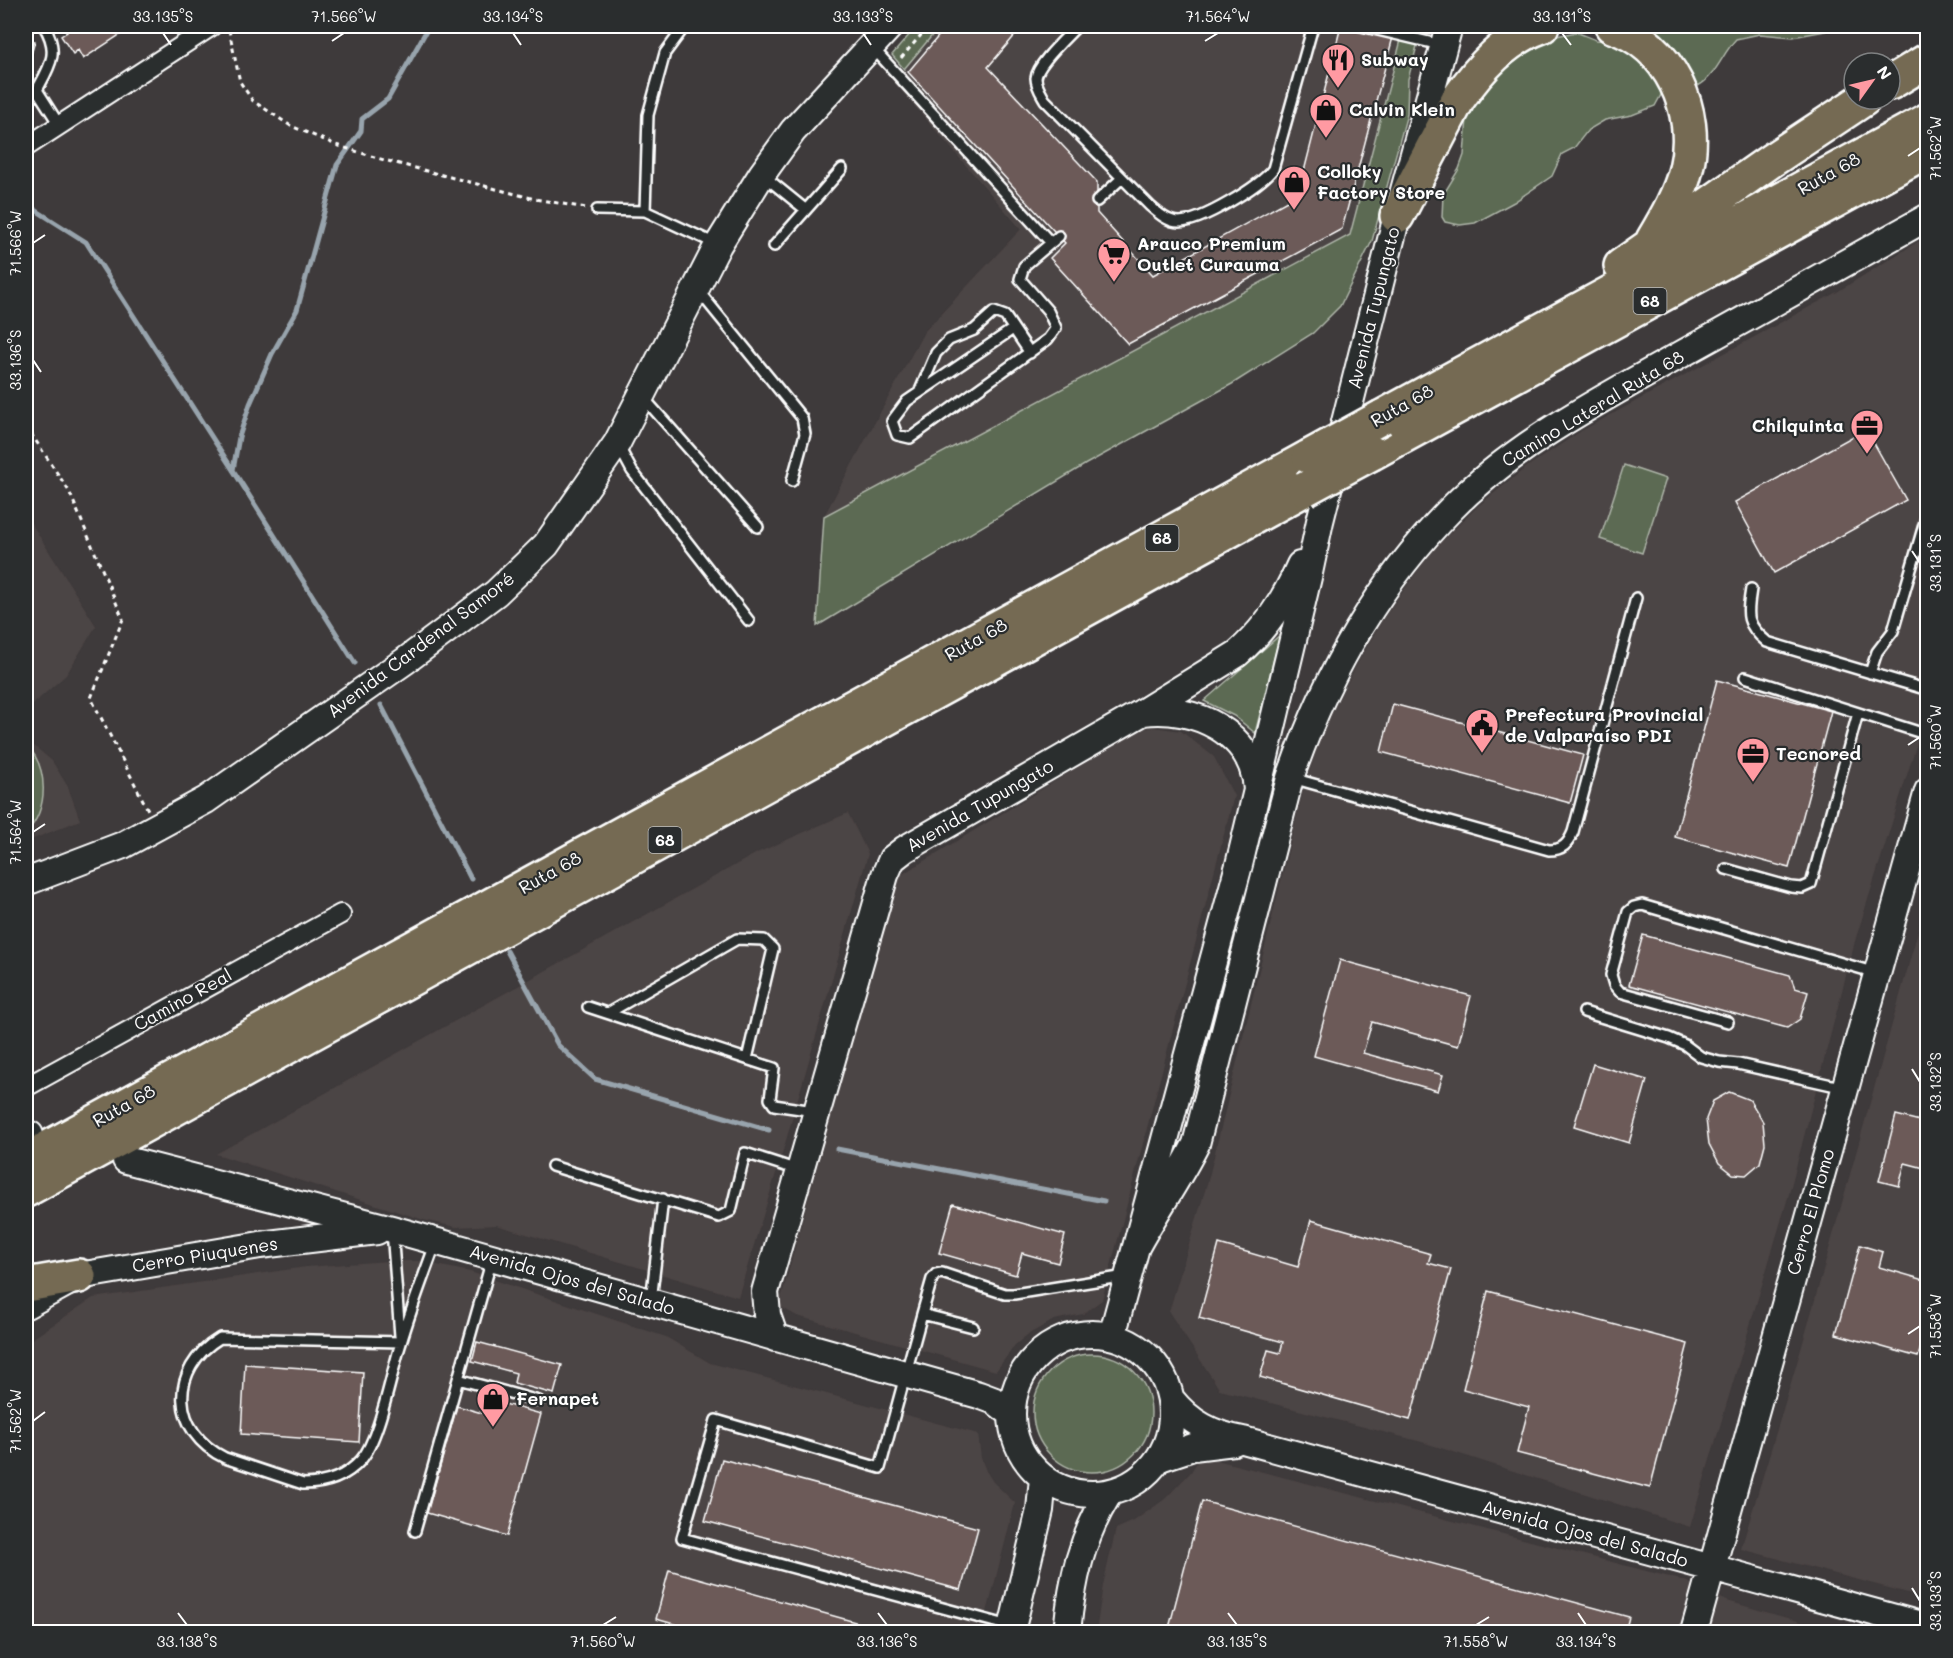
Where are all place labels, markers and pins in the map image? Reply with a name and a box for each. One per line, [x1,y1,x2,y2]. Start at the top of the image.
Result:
restaurant icon: Subway [1320,42,1356,89]
place label: Subway [1361,47,1429,71]
shop icon: Calvin Klein [1308,92,1344,139]
place label: Calvin Klein [1349,97,1455,121]
place label: Colloky Factory Store [1317,159,1445,204]
shop icon: Colloky Factory Store [1276,164,1312,211]
place label: Arauco Premium Outlet Curauma [1137,231,1286,276]
supermarket icon: Arauco Premium Outlet Curauma [1096,236,1132,283]
office icon: Chilquinta [1849,408,1885,455]
place label: Chilquinta [1752,413,1844,437]
place label: Prefectura Provincial de Valparaíso PDI [1505,702,1703,747]
public building icon: Prefectura Provincial de Valparaíso PDI [1464,707,1500,754]
office icon: Tecnored [1735,736,1771,783]
place label: Tecnored [1776,741,1861,765]
shop icon: Fernapet [475,1381,511,1428]
place label: Fernapet [516,1386,599,1410]

